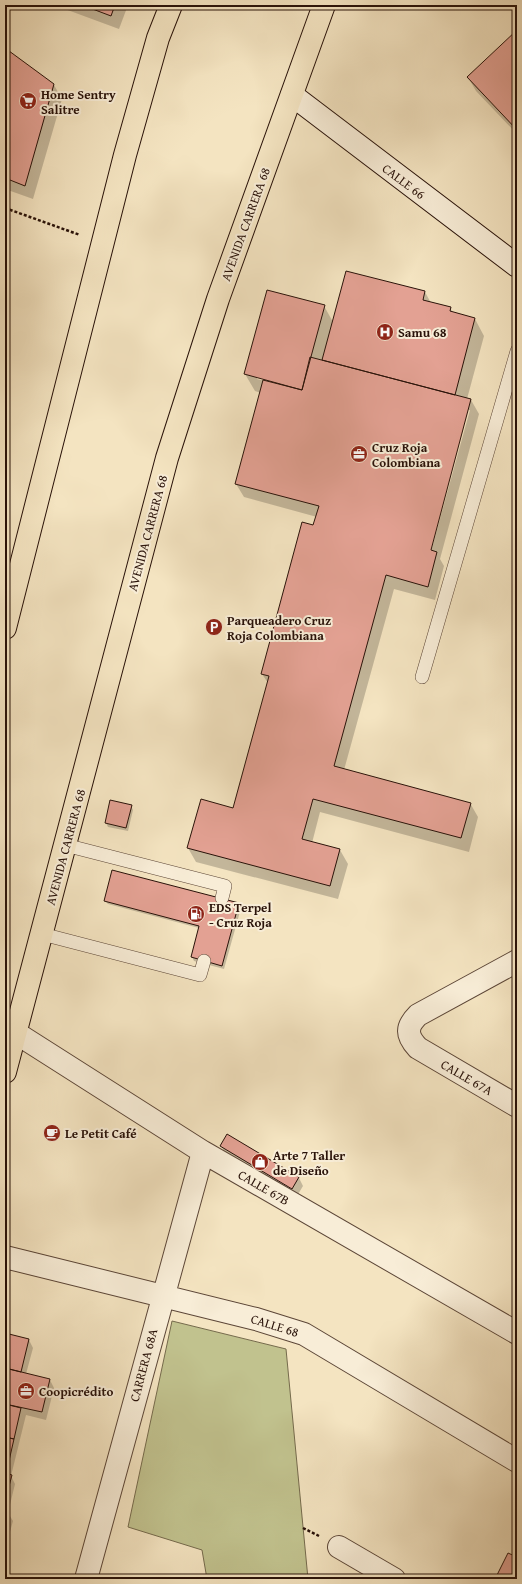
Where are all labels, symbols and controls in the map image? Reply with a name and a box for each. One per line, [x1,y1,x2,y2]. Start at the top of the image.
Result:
place label: Home Sentry Salitre [41,85,116,119]
supermarket icon: Home Sentry Salitre [18,91,38,111]
street label: CALLE 66 [378,159,429,204]
street label: AVENIDA CARRERA 68 [216,165,275,284]
hospital icon: Samu 68 [375,322,395,342]
place label: Samu 68 [398,323,447,342]
place label: Cruz Roja Colombiana [372,438,441,472]
office icon: Cruz Roja Colombiana [349,444,369,464]
street label: AVENIDA CARRERA 68 [123,473,172,593]
place label: Parqueadero Cruz Roja Colombiana [227,611,331,645]
parking icon: Parqueadero Cruz Roja Colombiana [204,617,224,637]
street label: AVENIDA CARRERA 68 [41,787,90,907]
place label: EDS Terpel - Cruz Roja [209,898,272,932]
fuel station icon: EDS Terpel - Cruz Roja [186,904,206,924]
street label: CALLE 67A [437,1055,496,1100]
cafe icon: Le Petit Café [42,1123,62,1143]
place label: Le Petit Café [65,1124,137,1143]
place label: Arte 7 Taller de Diseño [273,1146,345,1180]
shop icon: Arte 7 Taller de Diseño [250,1152,270,1172]
street label: CALLE 67B [235,1165,293,1210]
street label: CALLE 68 [249,1309,301,1342]
street label: CARRERA 68A [125,1326,162,1404]
office icon: Coopicrédito [16,1381,36,1401]
place label: Coopicrédito [39,1382,113,1401]

